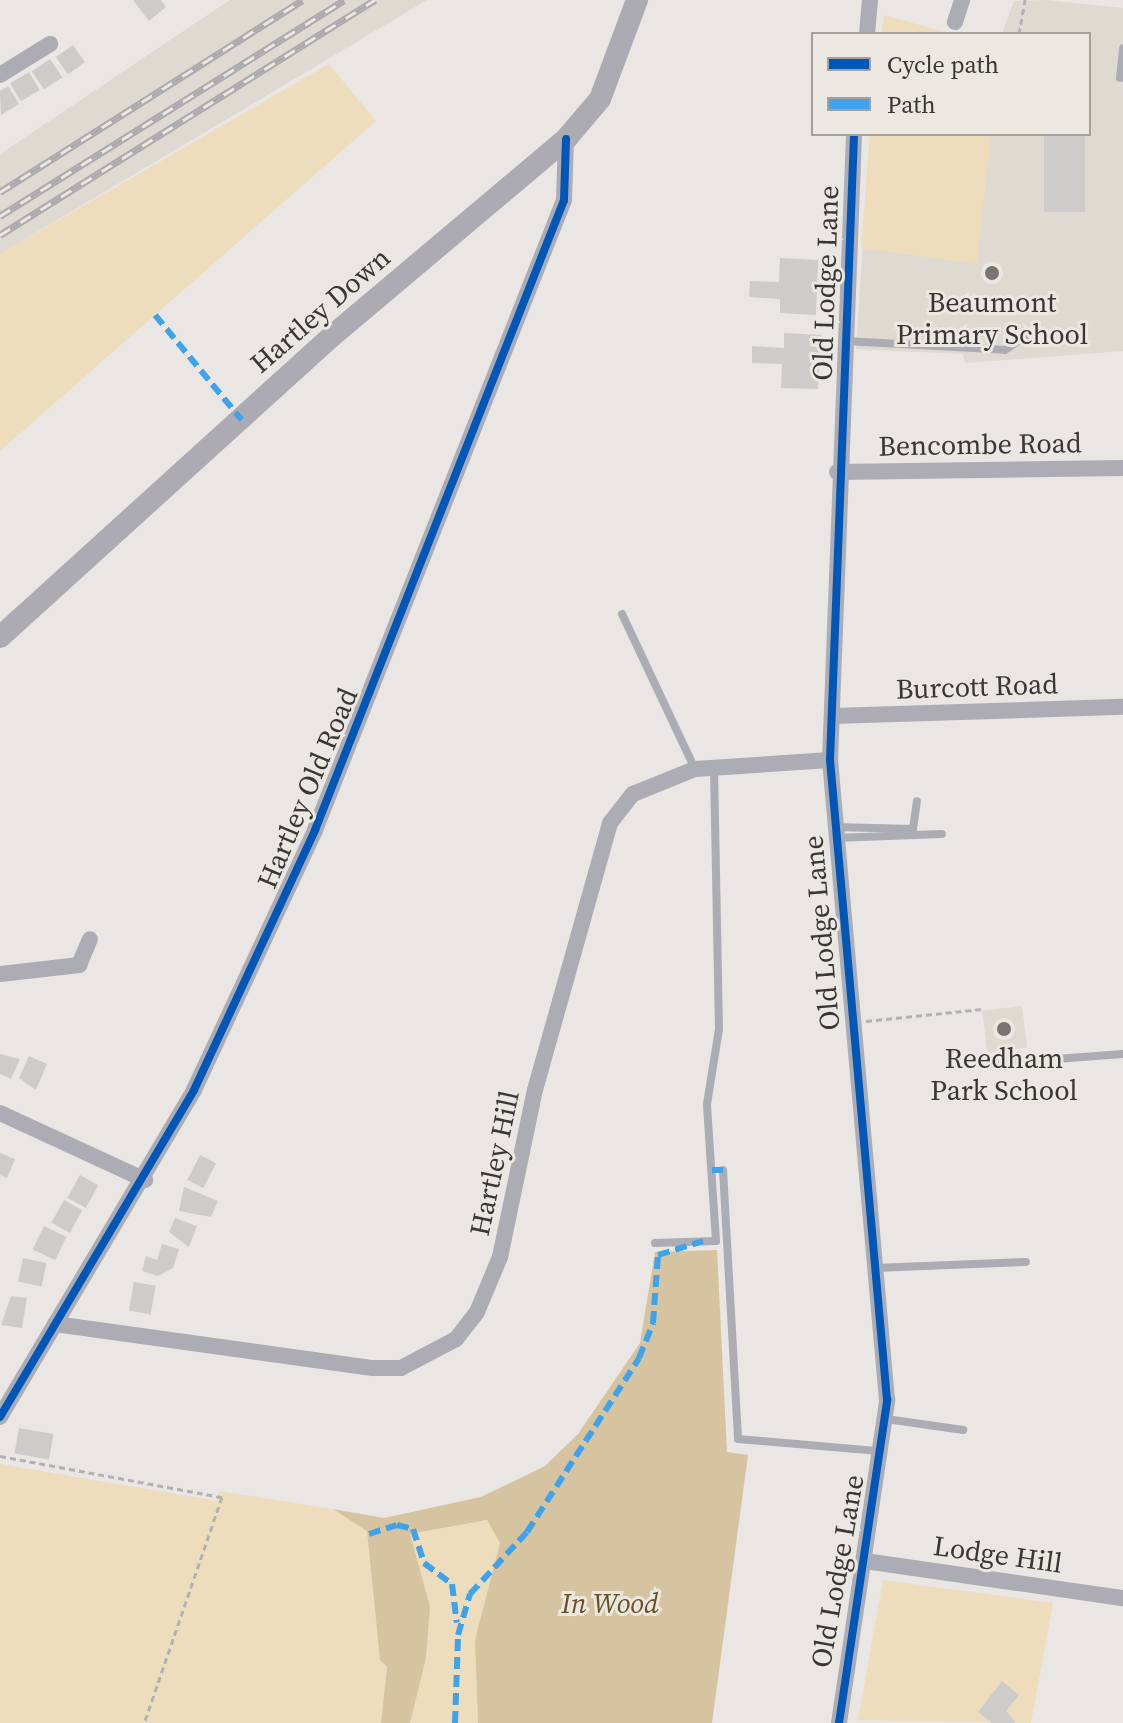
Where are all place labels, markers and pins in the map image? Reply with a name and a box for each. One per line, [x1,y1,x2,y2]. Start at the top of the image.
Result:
marker: Beaumont Primary School [983,264,1001,282]
place label: Beaumont Primary School [896,285,1088,351]
marker: Reedham Park School [995,1020,1013,1038]
place label: Reedham Park School [930,1041,1078,1107]

